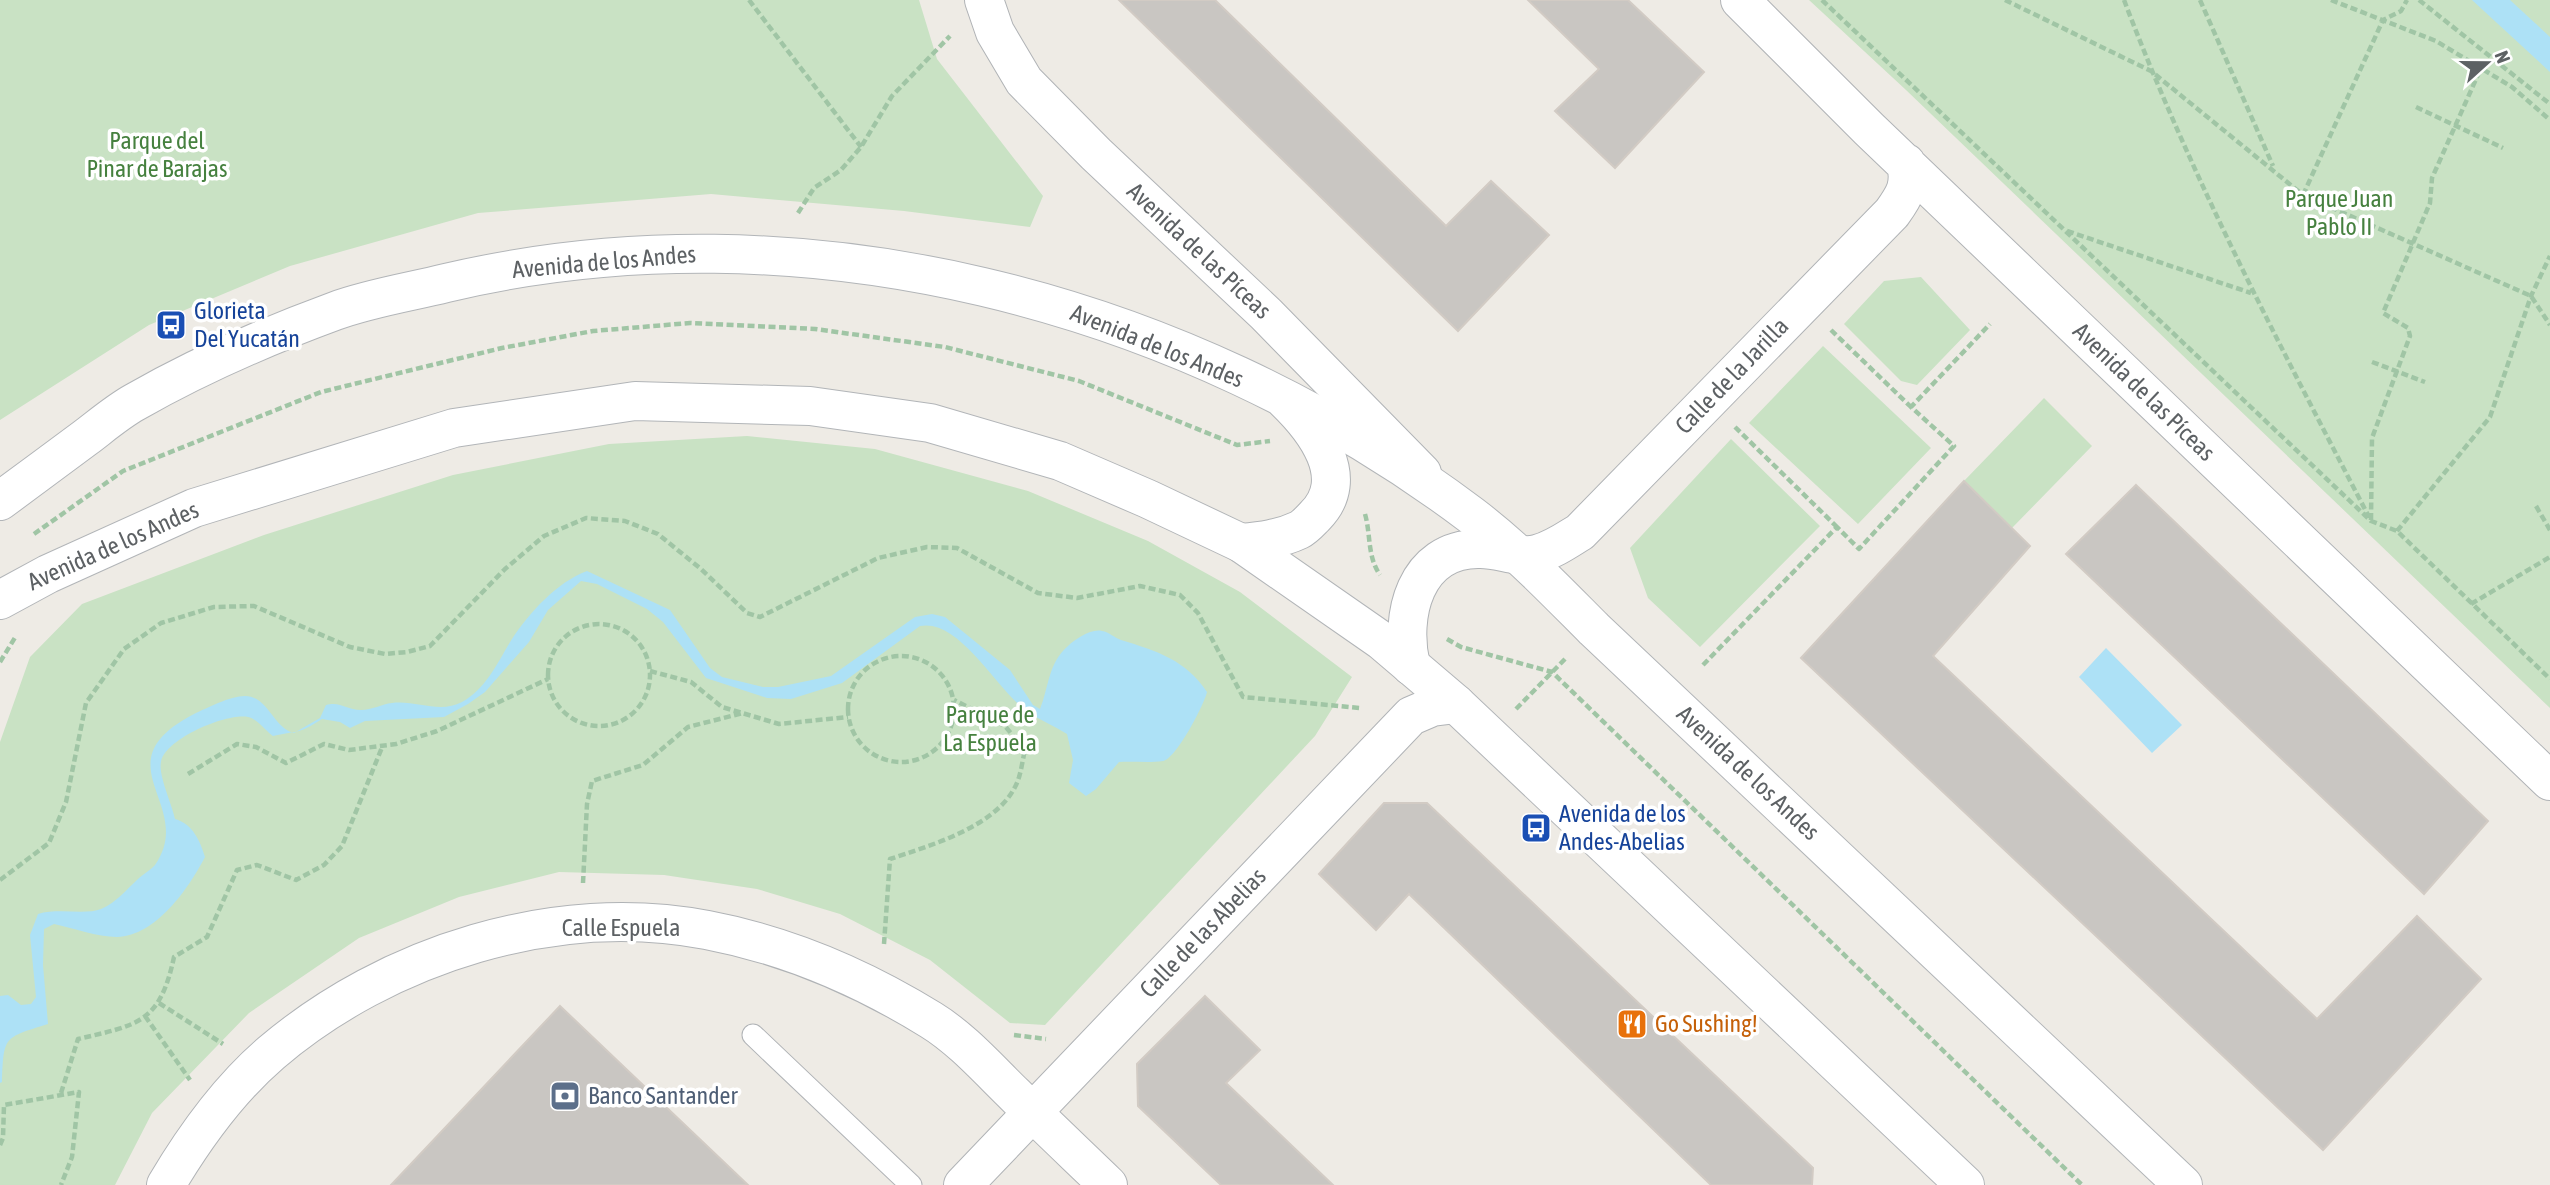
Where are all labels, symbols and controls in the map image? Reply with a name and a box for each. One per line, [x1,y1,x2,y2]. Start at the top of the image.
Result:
north arrow [2452,28,2522,98]
text: N [2491,48,2515,66]
park label: Parque del Pinar de Barajas [87,127,227,182]
street label: Avenida de las Píceas [1122,177,1277,324]
park label: Parque Juan Pablo II [2285,185,2393,240]
street label: Avenida de los Andes [511,240,697,283]
place label: Glorieta Del Yucatán [194,297,300,352]
street label: Avenida de los Andes [1067,299,1248,393]
bus stop icon: Glorieta Del Yucatán [154,308,188,342]
street label: Calle de la Jarilla [1670,312,1794,439]
street label: Avenida de las Píceas [2068,317,2221,466]
street label: Avenida de los Andes [23,496,202,595]
street label: Avenida de los Andes [1672,700,1825,845]
park label: Parque de La Espuela [943,701,1037,756]
place label: Avenida de los Andes-Abelias [1559,800,1686,855]
bus stop icon: Avenida de los Andes-Abelias [1519,811,1553,845]
street label: Calle de las Abelias [1134,862,1271,1003]
street label: Calle Espuela [562,914,680,941]
restaurant icon: Go Sushing! [1615,1007,1649,1041]
place label: Go Sushing! [1655,1010,1758,1037]
bank icon: Banco Santander [548,1079,582,1113]
place label: Banco Santander [588,1082,738,1109]

